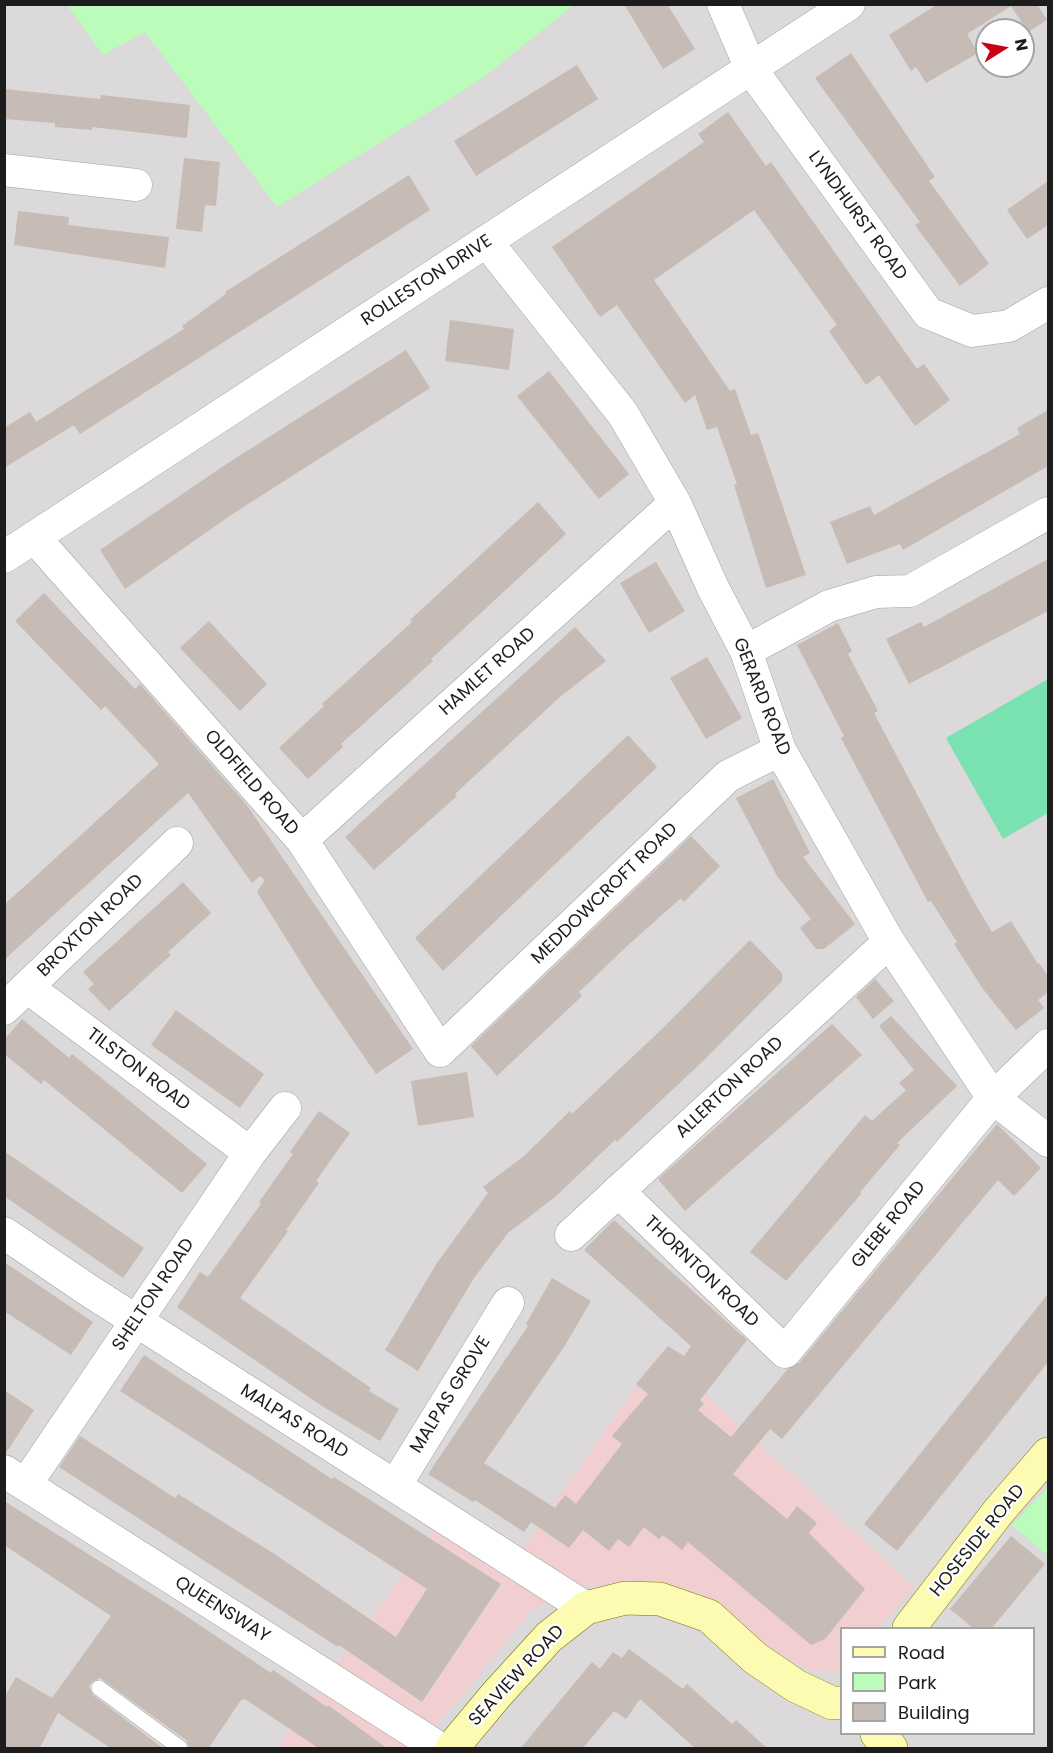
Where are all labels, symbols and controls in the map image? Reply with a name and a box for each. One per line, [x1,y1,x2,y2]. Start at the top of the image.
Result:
north arrow [975,18,1035,78]
text: N [1009,37,1034,53]
street label: LYNDHURST ROAD [803,147,911,285]
street label: ROLLESTON DRIVE [358,231,496,331]
street label: HAMLET ROAD [436,623,540,721]
street label: GERARD ROAD [728,635,794,759]
street label: OLDFIELD ROAD [199,726,303,840]
street label: MEDDOWCROFT ROAD [528,819,682,969]
street label: BROXTON ROAD [34,870,148,982]
street label: TILSTON ROAD [82,1024,194,1116]
street label: ALLERTON ROAD [672,1033,788,1143]
street label: GLEBE ROAD [847,1177,931,1273]
street label: THORNTON ROAD [639,1212,763,1332]
street label: SHELTON ROAD [108,1235,200,1355]
street label: MALPAS GROVE [406,1333,496,1457]
street label: MALPAS ROAD [236,1380,352,1464]
street label: HOSESIDE ROAD [926,1481,1030,1601]
street label: QUEENSWAY [170,1572,274,1648]
street label: SEAVIEW ROAD [465,1621,569,1731]
legend [840,1627,1035,1735]
text: Road [898,1640,945,1665]
text: Park [898,1670,937,1695]
text: Building [898,1700,970,1725]

